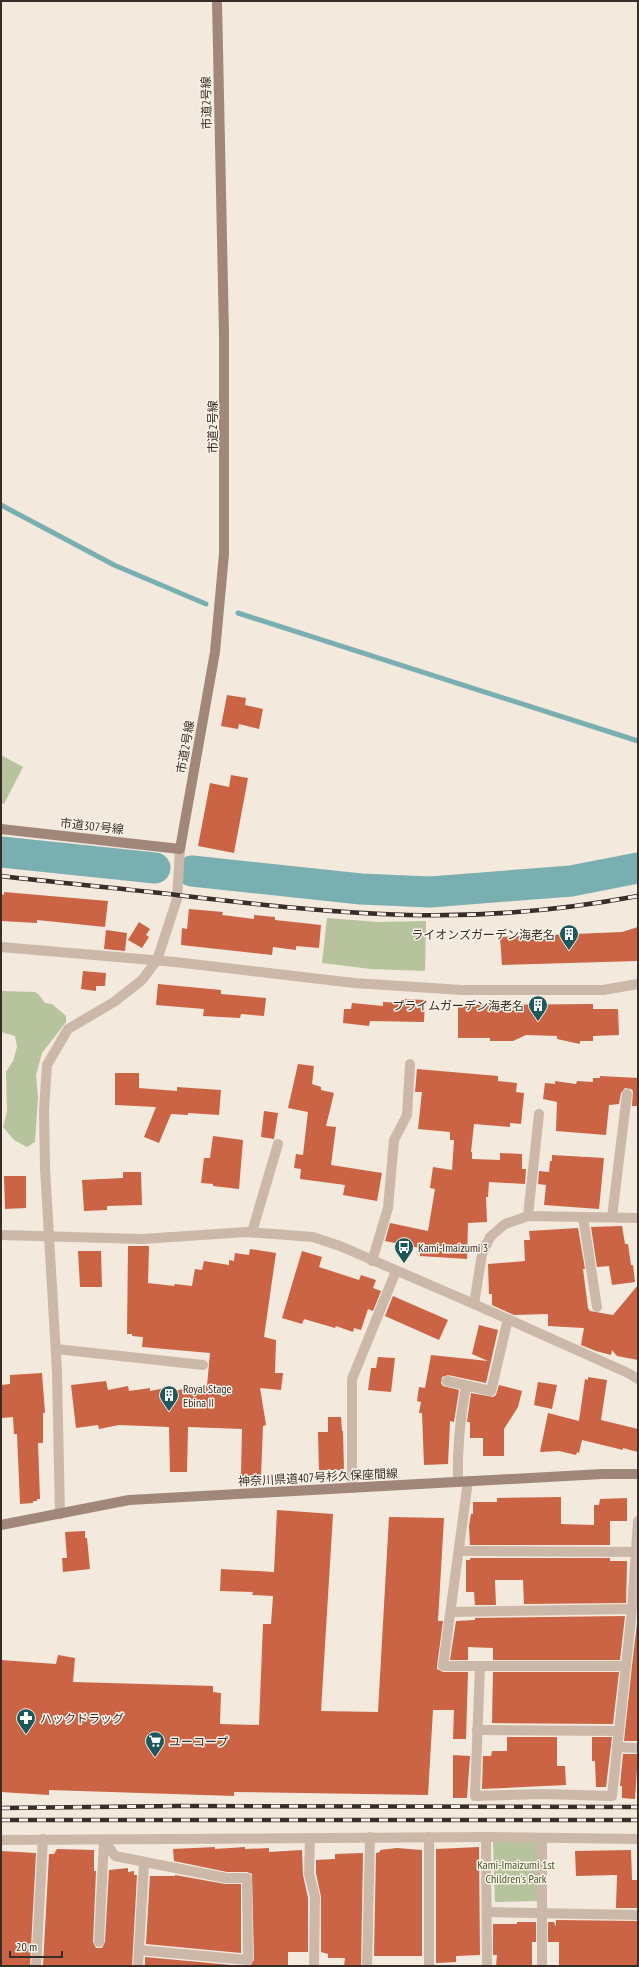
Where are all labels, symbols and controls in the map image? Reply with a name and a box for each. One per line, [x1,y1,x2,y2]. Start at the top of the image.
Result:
street label: 市道2号線 [198,76,214,130]
street label: 市道2号線 [205,400,220,454]
street label: 市道2号線 [173,719,197,775]
street label: 市道307号線 [59,815,125,837]
building icon: ライオンズガーデン海老名 [558,923,580,951]
place label: ライオンズガーデン海老名 [411,927,555,942]
building icon: プライムガーデン海老名 [527,994,549,1022]
place label: プライムガーデン海老名 [392,998,524,1013]
bus stop icon: Kami-Imaizumi 3 [393,1236,415,1264]
place label: Kami-Imaizumi 3 [418,1240,488,1255]
place label: Royal Stage Ebina II [183,1381,231,1410]
building icon: Royal Stage Ebina II [158,1384,180,1412]
street label: 神奈川県道407号杉久保座間線 [238,1465,398,1489]
pharmacy icon: ハックドラッグ [15,1707,37,1735]
place label: ハックドラッグ [40,1711,124,1726]
supermarket icon: ユーコープ [144,1730,166,1758]
place label: ユーコープ [169,1734,228,1749]
park label: Kami-Imaizumi 1st Children's Park [477,1857,556,1886]
scale bar [10,1933,62,1959]
text: 20 m [16,1939,37,1954]

